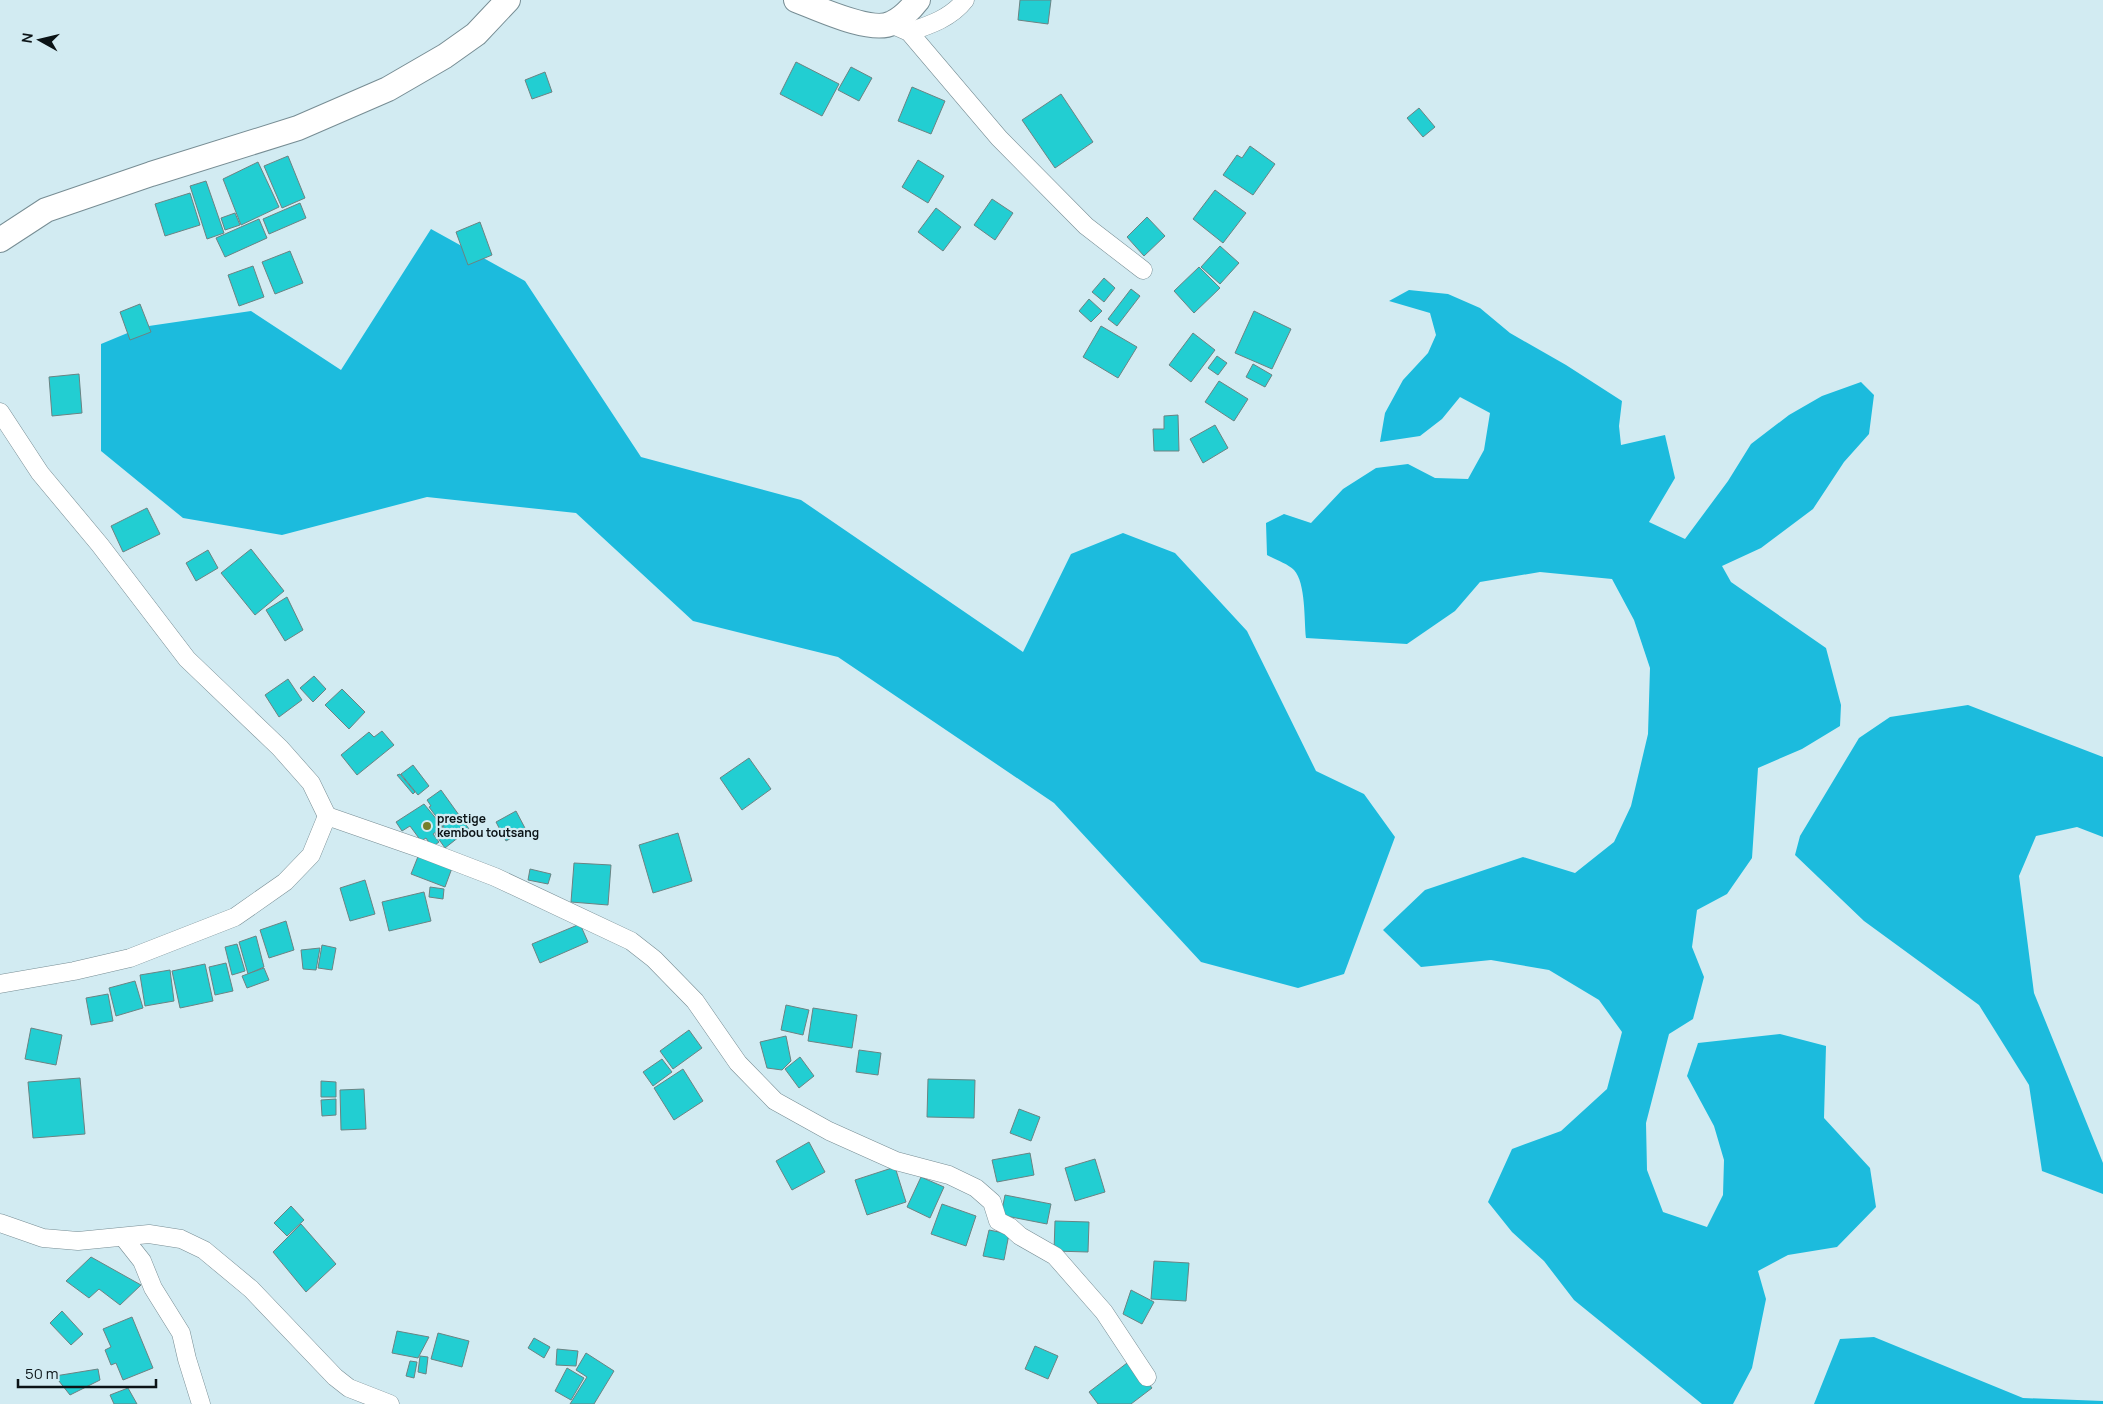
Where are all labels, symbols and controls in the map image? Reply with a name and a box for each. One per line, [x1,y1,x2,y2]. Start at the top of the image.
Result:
north arrow [15,15,65,65]
text: N [17,32,37,44]
place label: prestige kembou toutsang [437,810,539,841]
marker: prestige kembou toutsang [421,820,433,832]
scale bar [18,1356,155,1388]
text: 50 m [25,1363,59,1384]

